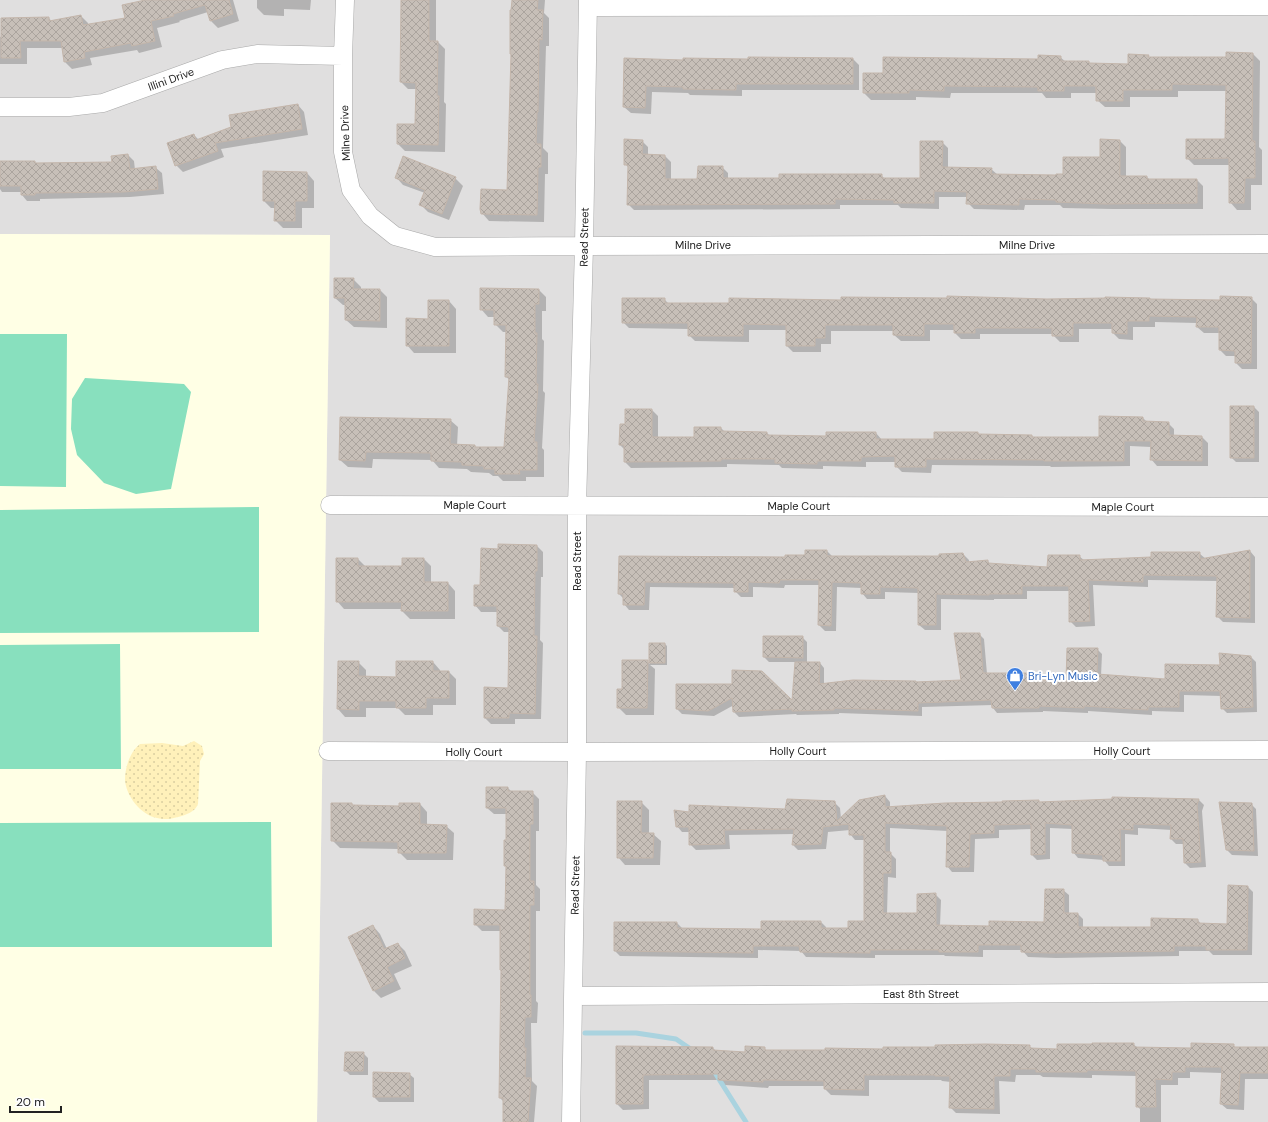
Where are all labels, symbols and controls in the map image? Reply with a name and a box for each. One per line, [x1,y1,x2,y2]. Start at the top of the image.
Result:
street label: Illini Drive [146,64,196,94]
street label: Milne Drive [337,105,353,161]
street label: Read Street [576,207,592,267]
street label: Milne Drive [675,238,731,252]
street label: Milne Drive [999,238,1055,252]
street label: Maple Court [444,498,506,512]
street label: Maple Court [768,499,830,513]
street label: Maple Court [1092,500,1154,514]
street label: Read Street [570,531,584,591]
shop icon: Bri-Lyn Music [1005,666,1025,691]
place label: Bri-Lyn Music [1028,669,1098,683]
street label: Holly Court [769,744,827,758]
street label: Holly Court [1093,744,1151,758]
street label: Holly Court [445,745,503,759]
street label: Read Street [567,855,583,915]
street label: East 8th Street [883,987,959,1001]
scale bar [10,1088,61,1114]
text: 20 m [16,1094,45,1110]

